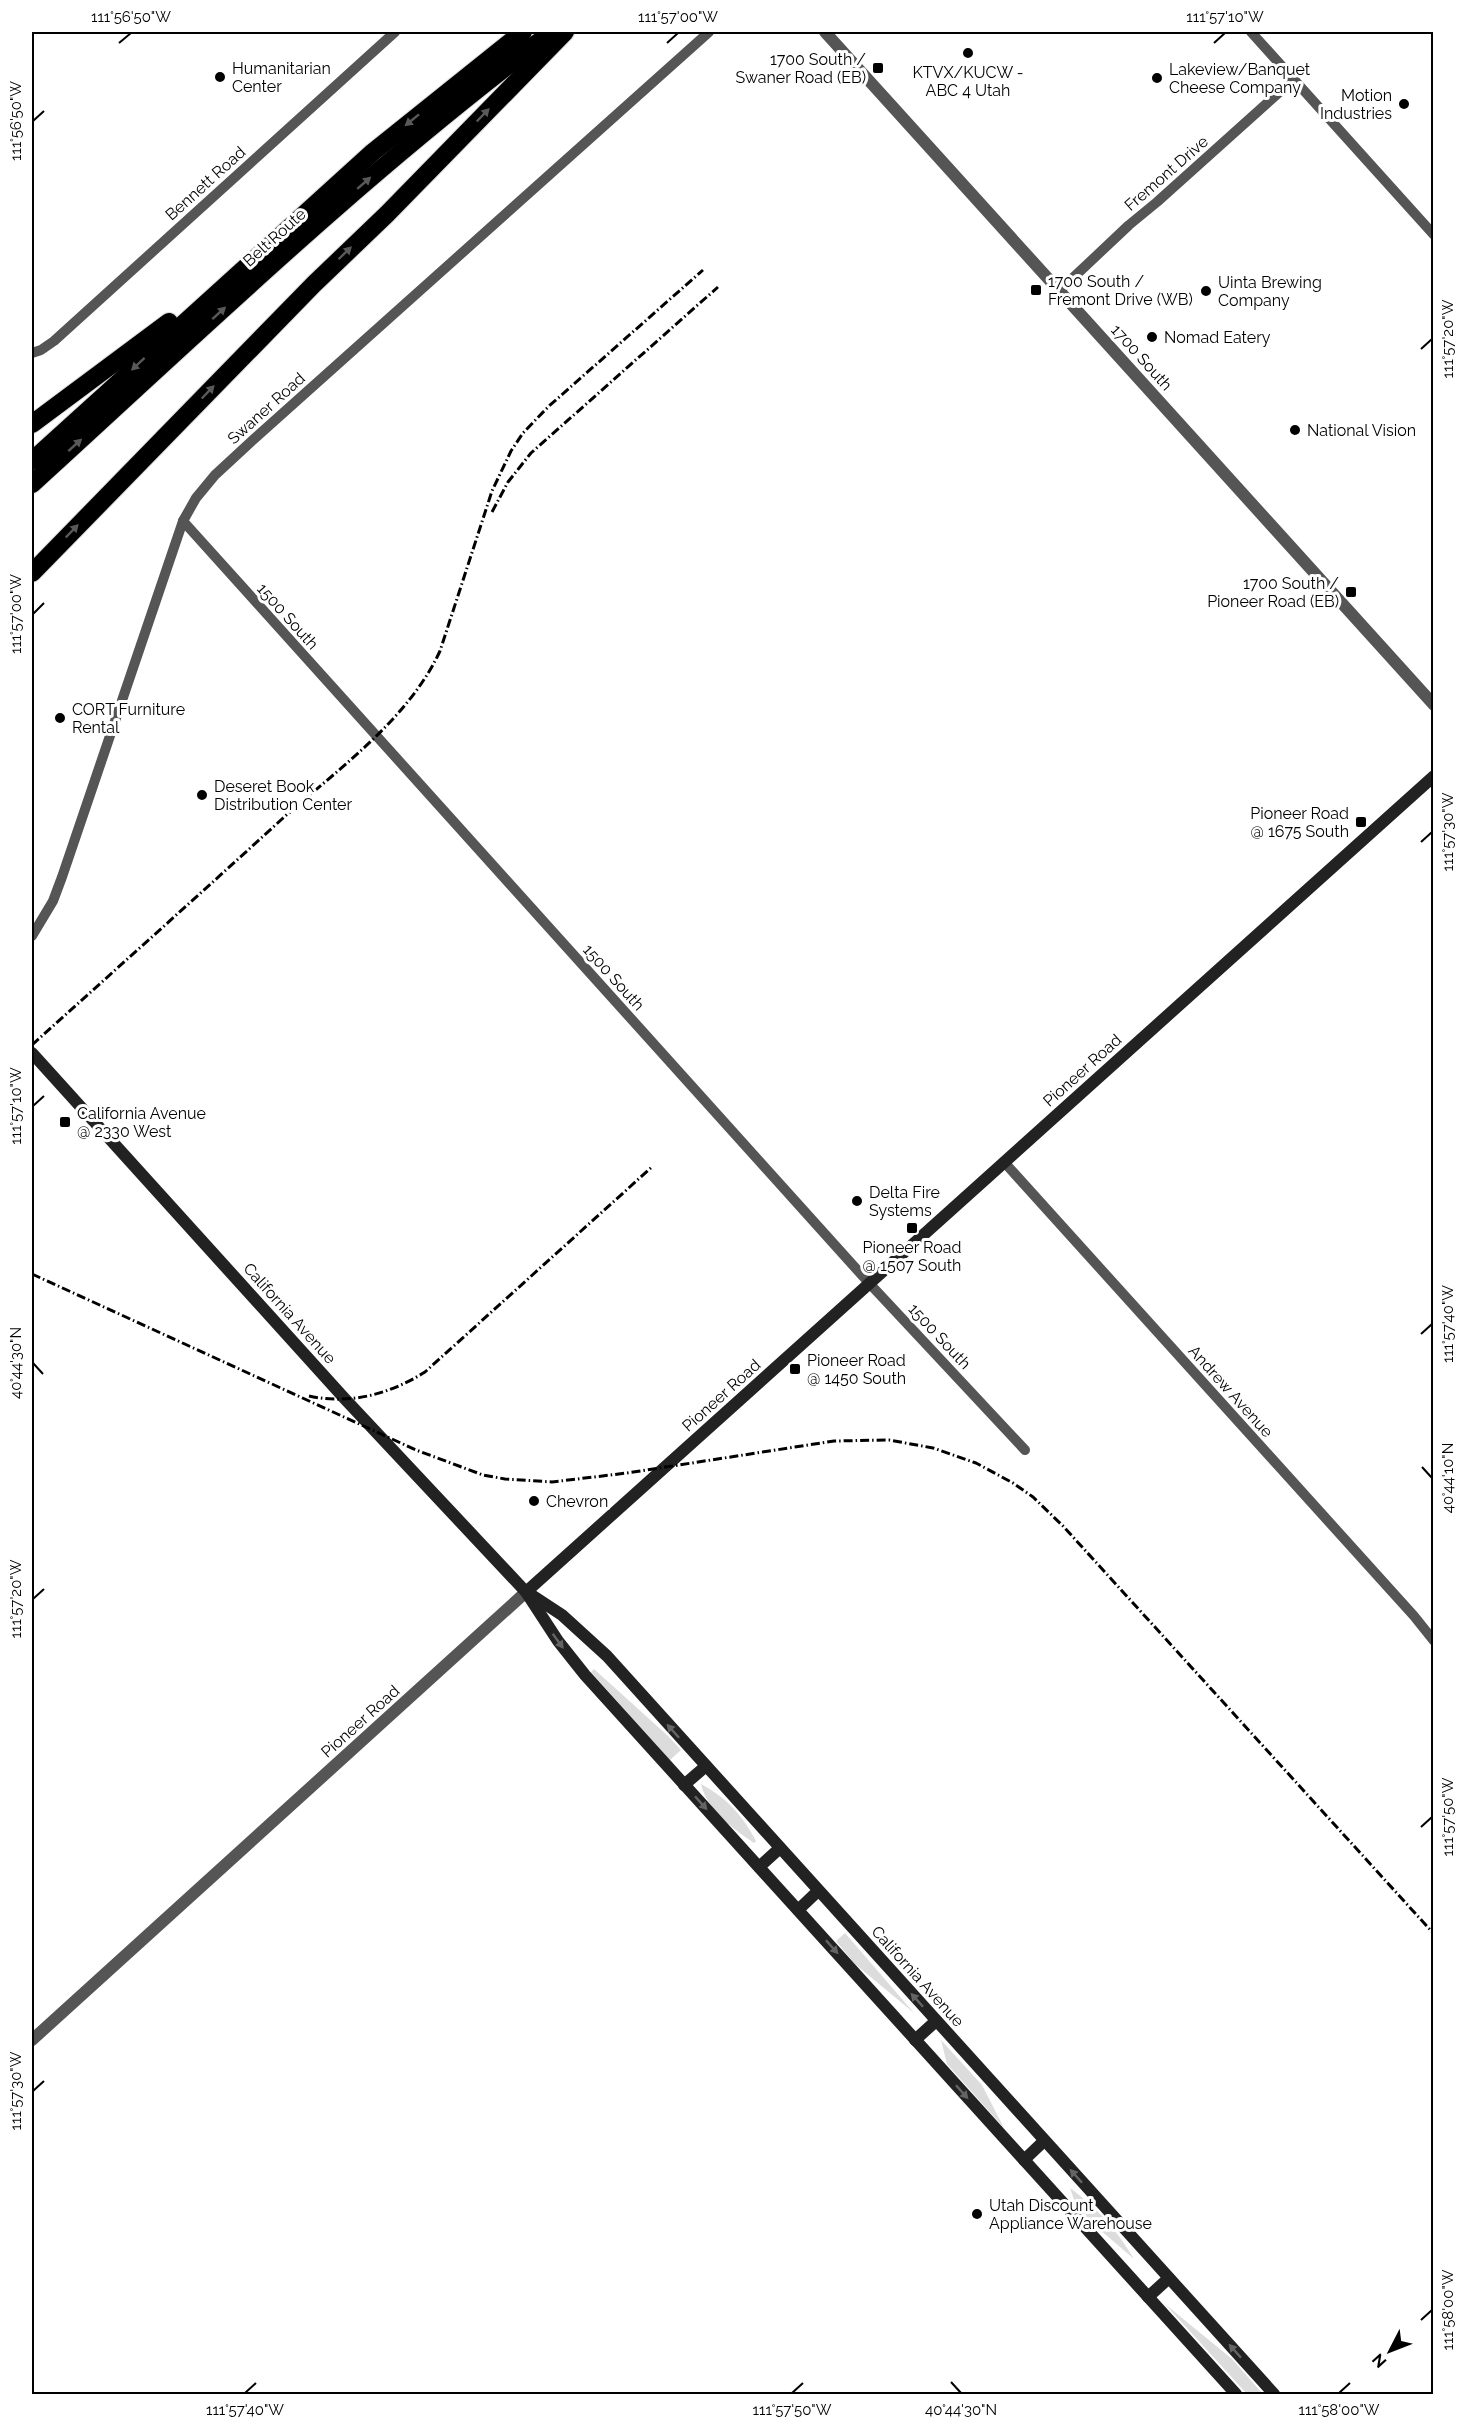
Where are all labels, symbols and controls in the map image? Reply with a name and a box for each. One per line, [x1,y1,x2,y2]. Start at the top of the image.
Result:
text: 111°56'50"W [91,8,171,26]
text: 111°57'00"W [638,8,718,26]
text: 111°57'10"W [1186,8,1264,26]
marker: KTVX/KUCW - ABC 4 Utah [961,46,975,60]
place label: 1700 South / Swaner Road (EB) [736,50,866,87]
place label: Humanitarian Center [232,59,331,96]
place label: Lakeview/Banquet Cheese Company [1169,60,1311,97]
marker: 1700 South / Swaner Road (EB) [871,61,885,75]
place label: KTVX/KUCW - ABC 4 Utah [913,63,1023,100]
marker: Humanitarian Center [213,70,227,84]
marker: Lakeview/Banquet Cheese Company [1150,71,1164,85]
text: 111°56'50"W [7,81,25,161]
place label: Motion Industries [1320,86,1392,123]
marker: Motion Industries [1397,97,1411,111]
one-way arrow [476,109,490,123]
one-way arrow [404,114,420,127]
street label: Fremont Drive [1121,132,1212,215]
street label: Bennett Road [161,142,249,224]
one-way arrow [356,177,371,190]
street label: Belt Route [239,204,310,270]
one-way arrow [338,247,352,261]
place label: 1700 South / Fremont Drive (WB) [1048,272,1193,309]
place label: Uinta Brewing Company [1218,273,1322,310]
marker: 1700 South / Fremont Drive (WB) [1029,283,1043,297]
marker: Uinta Brewing Company [1199,284,1213,298]
text: 111°57'20"W [1439,299,1457,378]
one-way arrow [211,307,226,320]
street label: 1700 South [1107,320,1176,394]
place label: Nomad Eatery [1164,328,1271,347]
marker: Nomad Eatery [1145,330,1159,344]
one-way arrow [130,357,145,371]
street label: Swaner Road [224,369,309,448]
one-way arrow [201,385,215,399]
place label: National Vision [1307,421,1416,440]
marker: National Vision [1288,423,1302,437]
one-way arrow [68,438,82,452]
one-way arrow [65,525,79,539]
text: 111°57'00"W [7,574,25,654]
place label: 1700 South / Pioneer Road (EB) [1207,574,1339,611]
street label: 1500 South [253,579,322,653]
marker: 1700 South / Pioneer Road (EB) [1344,585,1358,599]
place label: CORT Furniture Rental [72,700,185,737]
marker: CORT Furniture Rental [53,711,67,725]
place label: Deseret Book Distribution Center [214,777,353,814]
marker: Deseret Book Distribution Center [195,788,209,802]
text: 111°57'30"W [1439,792,1457,871]
place label: Pioneer Road @ 1675 South [1250,804,1349,841]
marker: Pioneer Road @ 1675 South [1354,815,1368,829]
street label: 1500 South [579,940,648,1014]
street label: Pioneer Road [1039,1030,1125,1110]
text: 111°57'10"W [7,1067,25,1145]
place label: California Avenue @ 2330 West [77,1104,206,1141]
marker: California Avenue @ 2330 West [58,1115,72,1129]
place label: Delta Fire Systems [869,1183,940,1220]
marker: Delta Fire Systems [850,1194,864,1208]
marker: Pioneer Road @ 1507 South [905,1221,919,1235]
place label: Pioneer Road @ 1507 South [863,1238,961,1275]
street label: California Avenue [239,1259,340,1368]
text: 111°57'40"W [1439,1285,1457,1363]
street label: 1500 South [905,1300,975,1373]
text: 40°44'30"N [7,1327,25,1399]
street label: Andrew Avenue [1184,1342,1277,1441]
place label: Pioneer Road @ 1450 South [807,1351,906,1388]
street label: Pioneer Road [678,1355,764,1435]
marker: Pioneer Road @ 1450 South [788,1362,802,1376]
text: 40°44'10"N [1439,1443,1457,1513]
place label: Chevron [546,1492,608,1511]
marker: Chevron [527,1494,541,1508]
text: 111°57'20"W [7,1559,25,1638]
one-way arrow [552,1632,564,1648]
street label: Pioneer Road [317,1681,403,1761]
one-way arrow [666,1723,680,1738]
text: 111°57'50"W [1439,1777,1457,1856]
one-way arrow [694,1795,707,1810]
street label: California Avenue [867,1922,968,2031]
one-way arrow [824,1940,838,1954]
one-way arrow [911,1993,924,2008]
text: 111°57'30"W [7,2051,25,2130]
one-way arrow [955,2084,968,2099]
one-way arrow [1069,2168,1083,2183]
place label: Utah Discount Appliance Warehouse [989,2196,1152,2233]
marker: Utah Discount Appliance Warehouse [970,2207,984,2221]
text: 111°58'00"W [1439,2269,1457,2350]
north arrow [1360,2321,1420,2381]
one-way arrow [1229,2344,1242,2359]
text: N [1368,2350,1390,2372]
text: 111°57'40"W [206,2401,284,2419]
text: 111°57'50"W [753,2401,832,2419]
text: 40°44'30"N [925,2401,997,2419]
text: 111°58'00"W [1299,2401,1380,2419]

